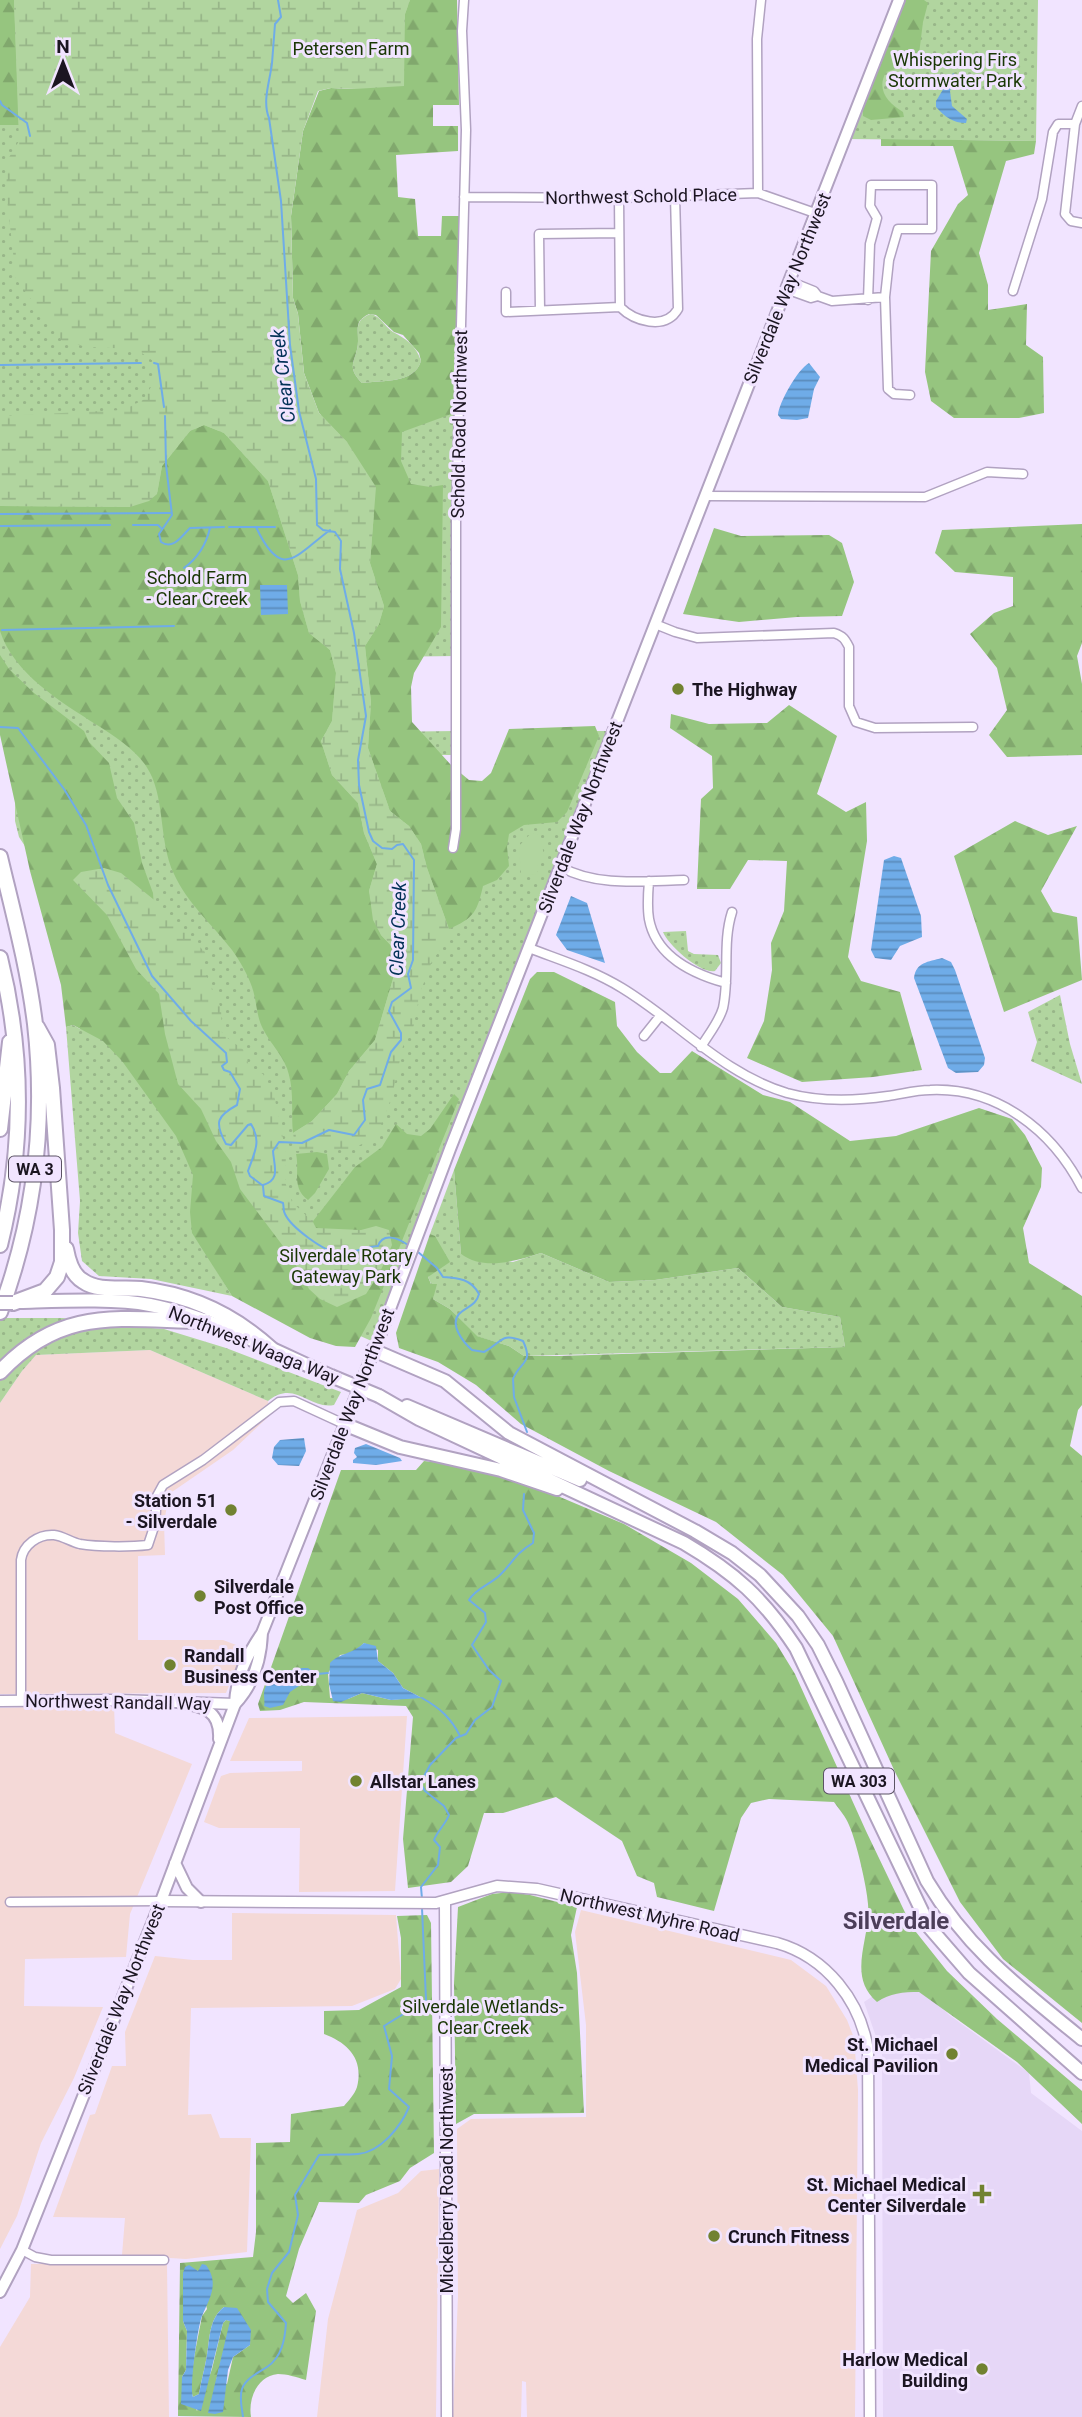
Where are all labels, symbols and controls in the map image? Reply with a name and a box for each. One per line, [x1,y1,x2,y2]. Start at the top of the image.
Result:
north arrow [28,28,98,98]
text: N [56,35,70,58]
park label: Petersen Farm [293,38,409,59]
park label: Whispering Firs Stormwater Park [888,49,1023,91]
street label: Northwest Schold Place [545,184,737,208]
street label: Silverdale Way Northwest [739,189,835,386]
water label: Clear Creek [266,327,300,424]
street label: Schold Road Northwest [447,329,471,519]
park label: Schold Farm - Clear Creek [146,567,249,609]
place label: The Highway [692,679,798,700]
marker: The Highway [670,681,686,697]
street label: Silverdale Way Northwest [534,718,626,916]
water label: Clear Creek [385,881,411,976]
road number: WA 3 [9,1156,61,1182]
park label: Silverdale Rotary Gateway Park [279,1245,413,1287]
street label: Northwest Waaga Way [166,1301,343,1389]
street label: Silverdale Way Northwest [306,1305,398,1503]
place label: Station 51 - Silverdale [125,1490,217,1532]
marker: Station 51 - Silverdale [223,1502,239,1518]
place label: Silverdale Post Office [214,1576,304,1618]
marker: Silverdale Post Office [192,1588,208,1604]
place label: Randall Business Center [184,1645,317,1687]
marker: Randall Business Center [162,1657,178,1673]
street label: Northwest Randall Way [25,1690,212,1714]
road number: WA 303 [824,1768,894,1794]
place label: Allstar Lanes [370,1771,476,1792]
marker: Allstar Lanes [348,1773,364,1789]
street label: Northwest Myhre Road [558,1884,742,1946]
street label: Silverdale Way Northwest [73,1900,169,2097]
district label: Silverdale [843,1907,949,1935]
park label: Silverdale Wetlands- Clear Creek [402,1996,564,2038]
place label: St. Michael Medical Pavilion [805,2034,938,2076]
marker: St. Michael Medical Pavilion [944,2046,960,2062]
street label: Mickelberry Road Northwest [436,2066,457,2293]
place label: St. Michael Medical Center Silverdale [806,2174,966,2216]
marker: St. Michael Medical Center Silverdale [972,2184,992,2204]
place label: Crunch Fitness [728,2226,850,2247]
marker: Crunch Fitness [706,2228,722,2244]
place label: Harlow Medical Building [842,2349,968,2391]
marker: Harlow Medical Building [974,2361,990,2377]

